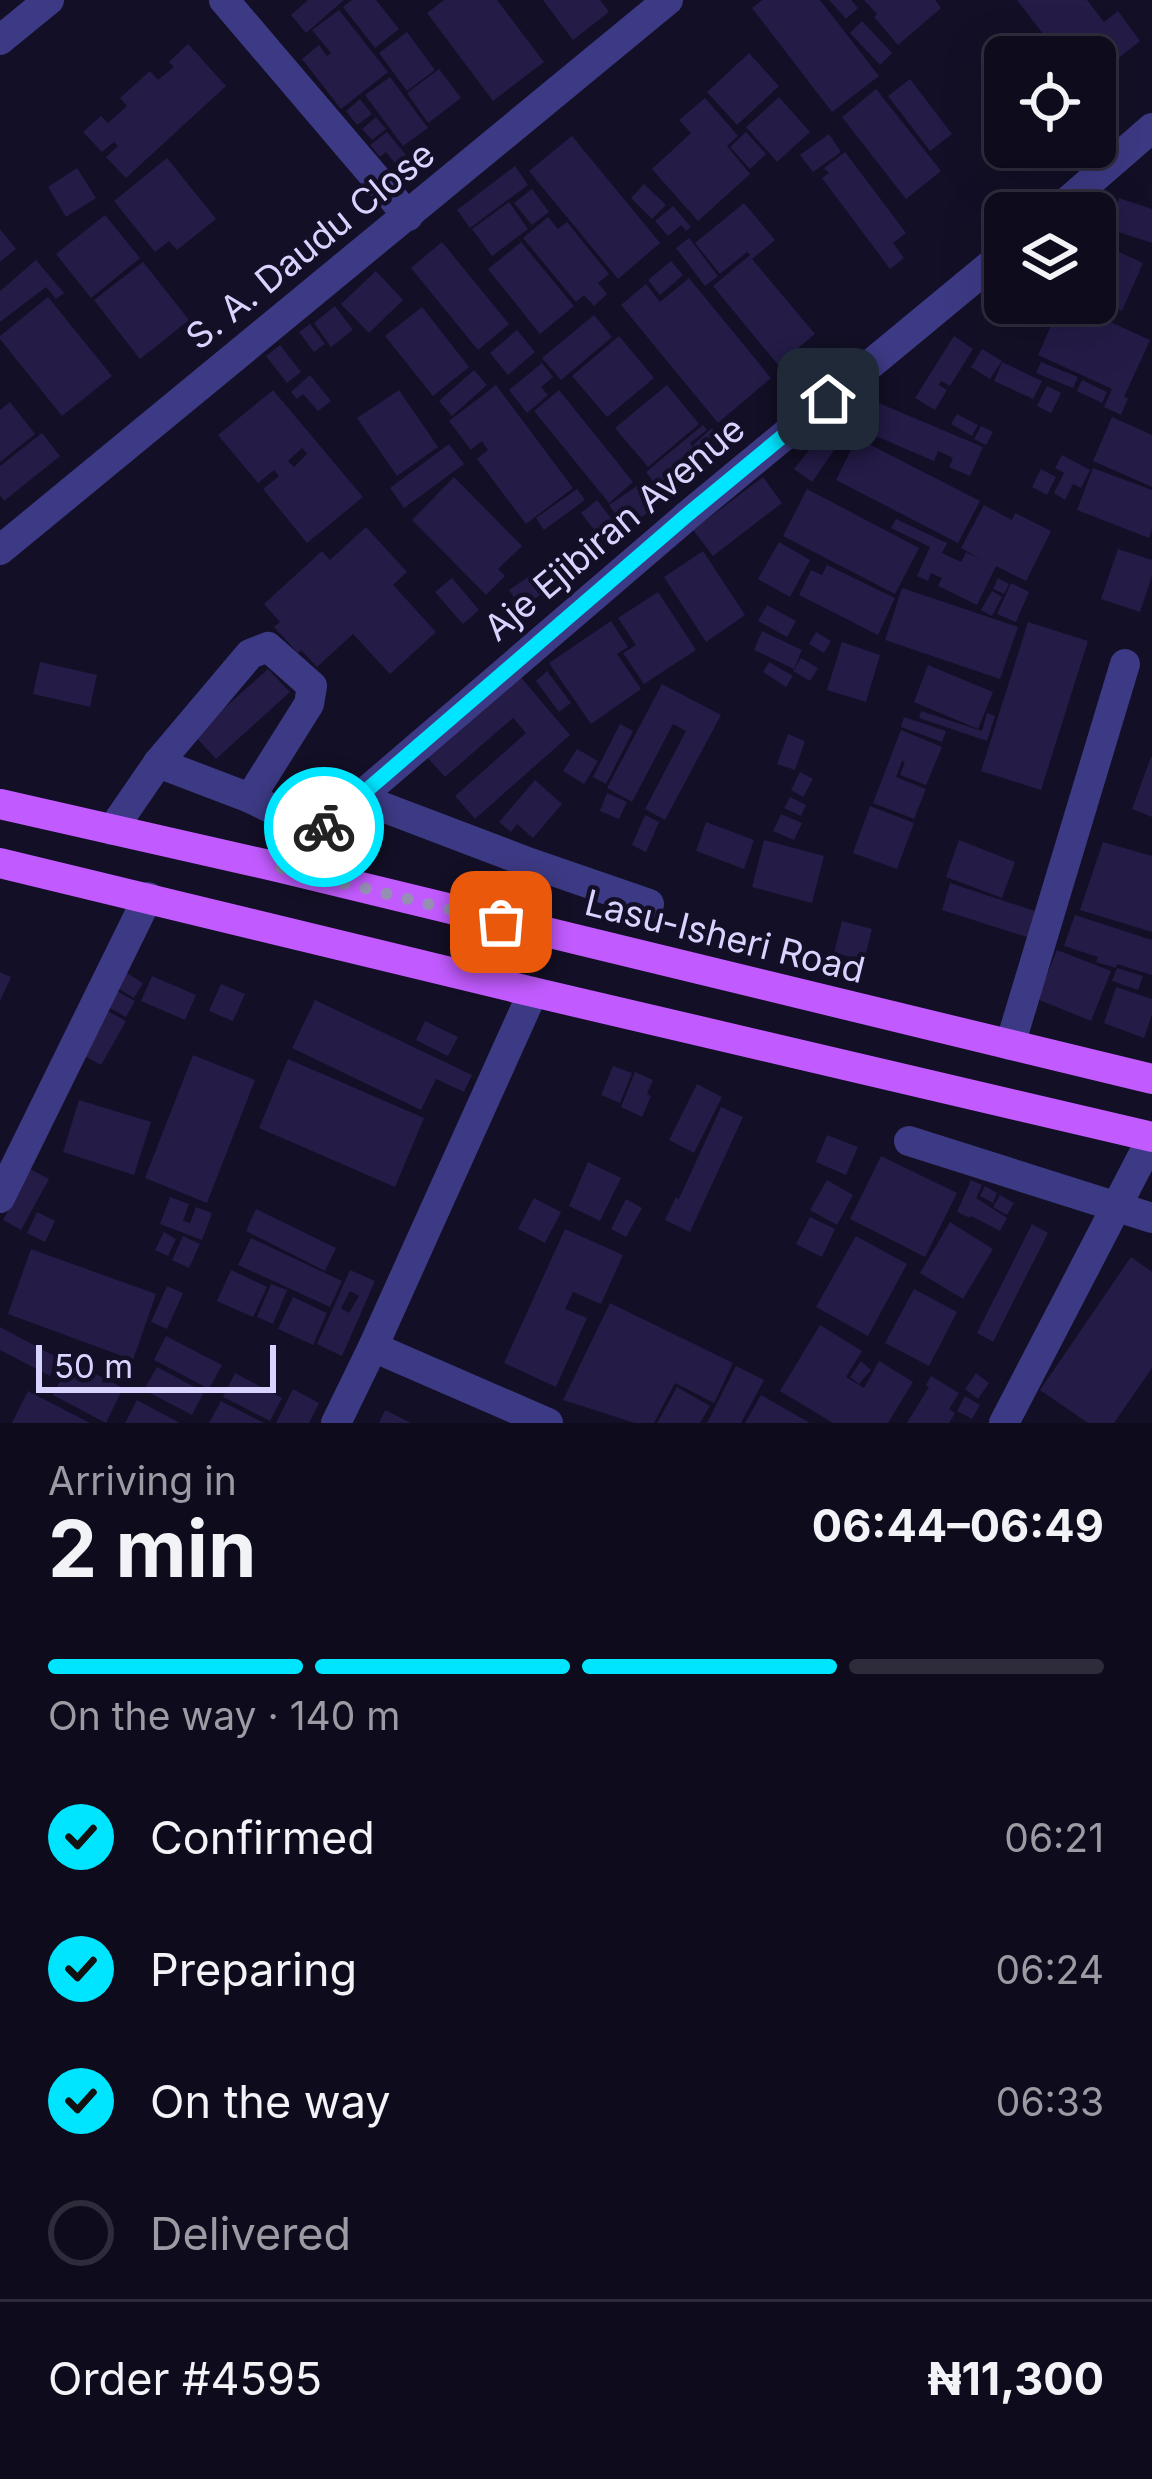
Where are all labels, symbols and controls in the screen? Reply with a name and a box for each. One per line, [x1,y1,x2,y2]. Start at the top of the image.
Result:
map controls [984,36,1116,324]
button: locate [984,36,1116,168]
street label: S. A. Daudu Close [177,131,443,359]
button: layers [984,192,1116,324]
pin [777,348,879,450]
icon: home [795,366,861,432]
street label: Aje Ejibiran Avenue [475,406,753,650]
courier [264,767,384,887]
icon: bike [291,794,357,860]
pin [450,871,552,973]
street label: Lasu-Isheri Road [581,880,869,992]
icon: bag [468,889,534,955]
scale bar [36,1339,276,1392]
text: 50 m [54,1346,133,1386]
text: Arriving in [48,1457,237,1504]
text: 06:44–06:49 [812,1498,1104,1553]
text: 2 min [48,1501,256,1596]
text: On the way · 140 m [48,1692,401,1739]
icon: check [48,1804,114,1870]
text: Confirmed [150,1810,375,1865]
text: 06:21 [1004,1814,1104,1861]
icon: check [48,1936,114,2002]
text: Preparing [150,1942,357,1997]
text: 06:24 [996,1946,1104,1993]
icon: check [48,2068,114,2134]
text: On the way [150,2074,391,2129]
text: 06:33 [996,2078,1104,2125]
text: Delivered [150,2206,351,2261]
text: Order #4595 [48,2351,322,2406]
text: ₦11,300 [927,2351,1104,2406]

